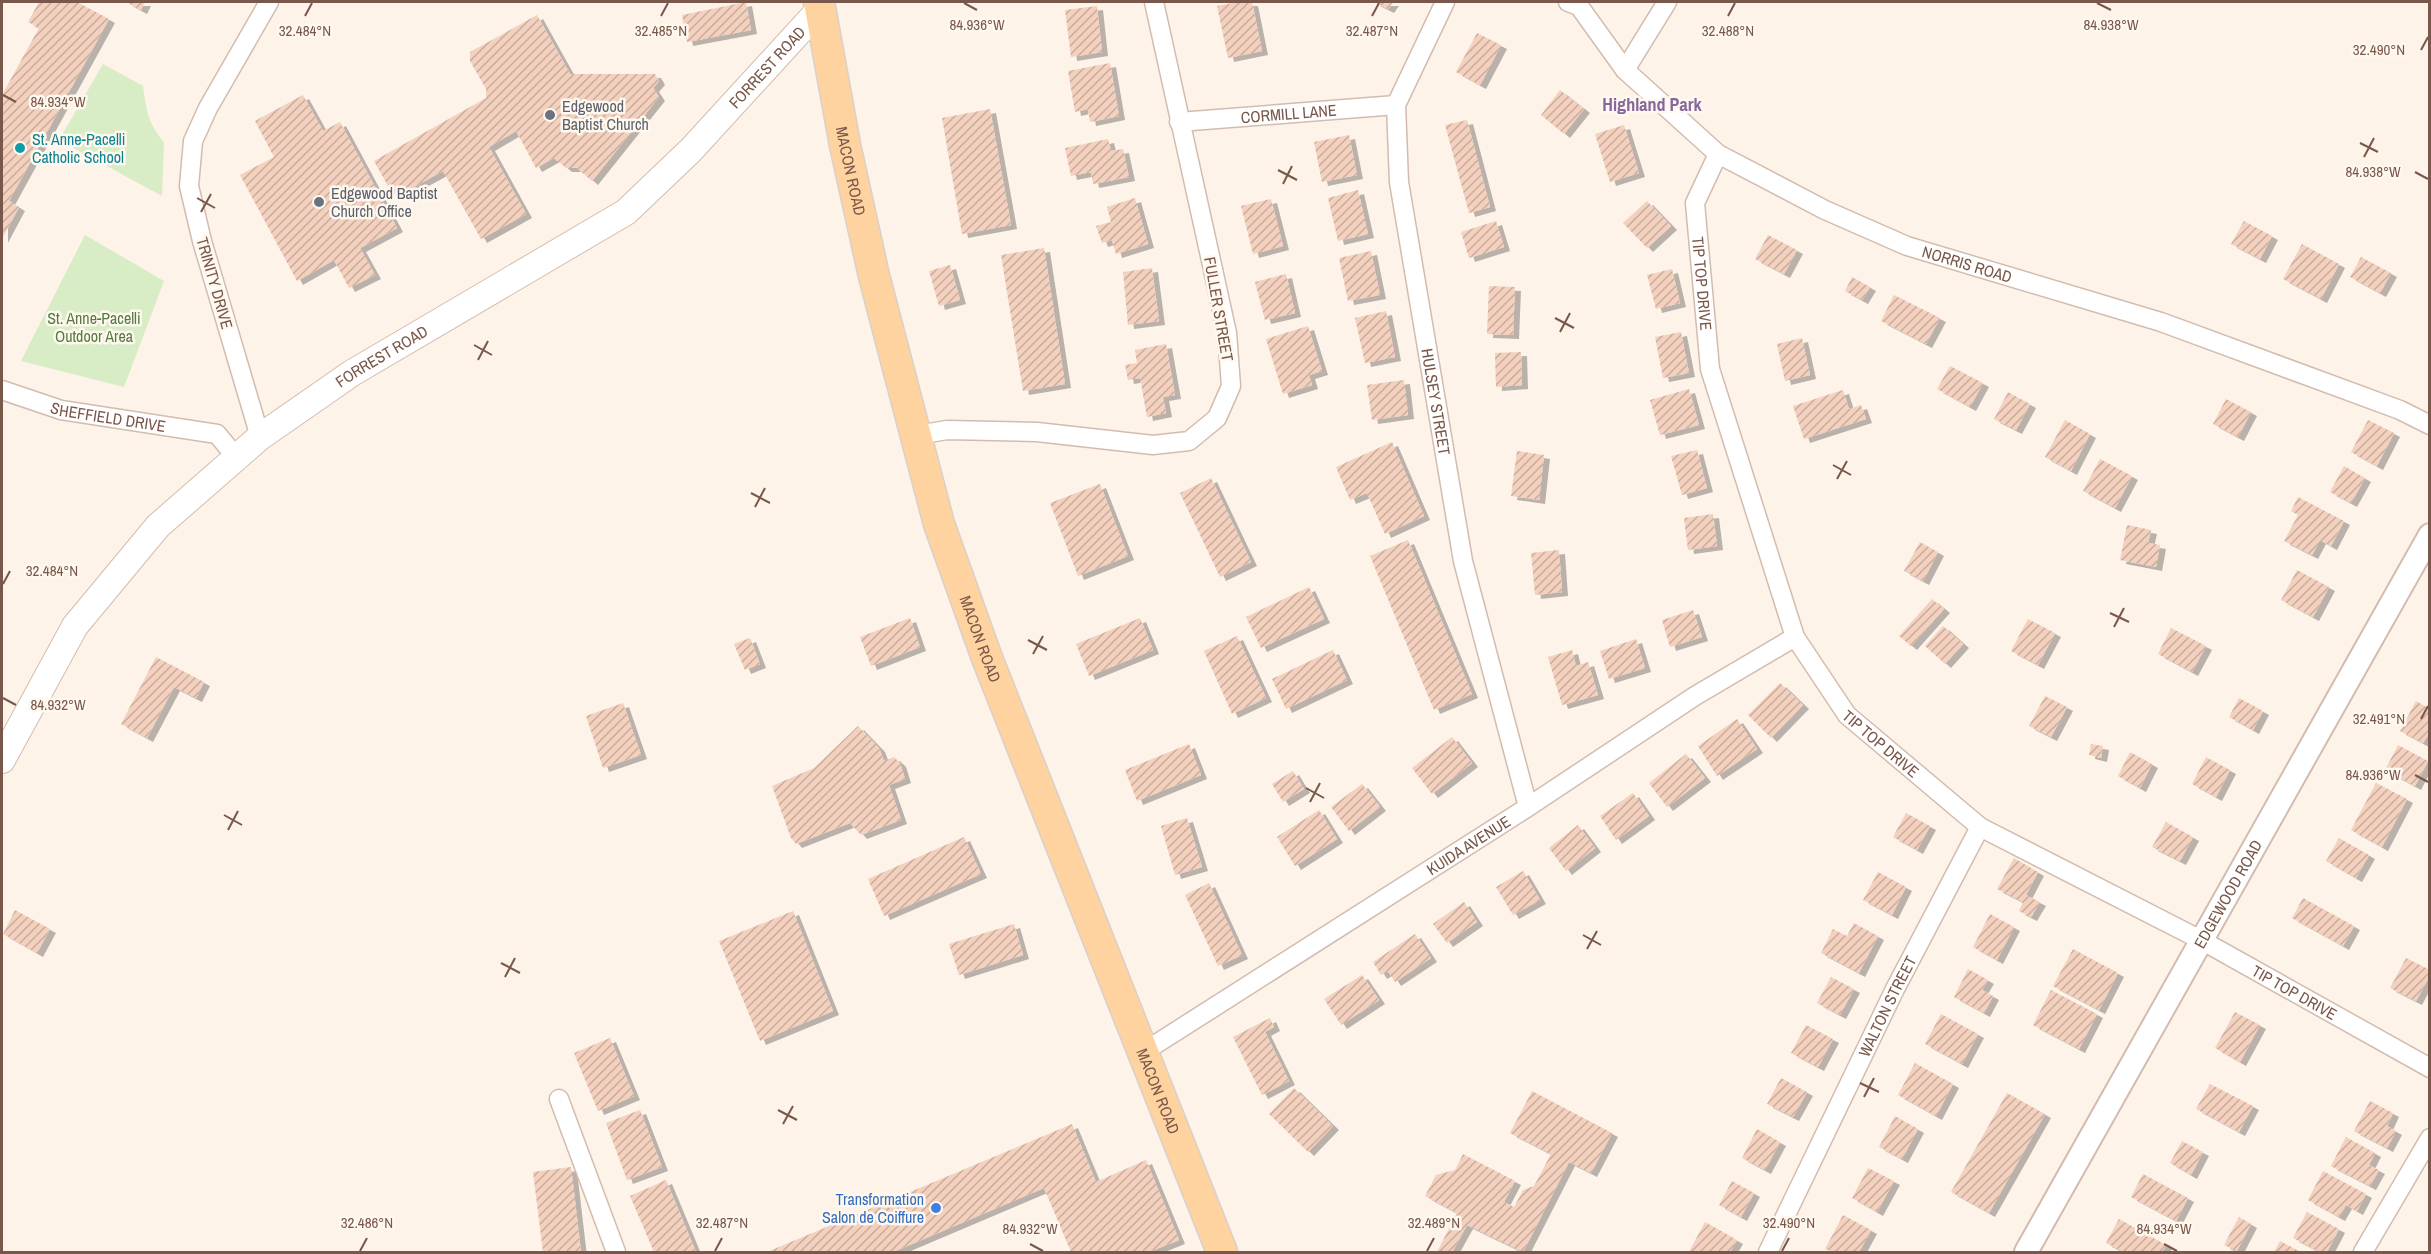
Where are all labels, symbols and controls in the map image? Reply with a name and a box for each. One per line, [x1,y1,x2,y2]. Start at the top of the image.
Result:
text: 84.936°W [949,14,1005,35]
text: 84.938°W [2083,14,2139,35]
text: 32.484°N [279,20,331,41]
text: 32.485°N [635,20,687,41]
text: 32.487°N [1346,20,1398,41]
text: 32.488°N [1702,20,1754,41]
street label: FORREST ROAD [724,21,810,113]
text: 32.490°N [2353,39,2405,60]
text: 84.934°W [30,91,86,112]
district label: Highland Park [1602,92,1702,117]
place label: Edgewood Baptist Church [562,95,649,135]
street label: CORMILL LANE [1240,99,1337,128]
marker: Edgewood Baptist Church [543,108,557,122]
street label: MACON ROAD [831,125,871,218]
place label: St. Anne-Pacelli Catholic School [32,128,125,168]
marker: St. Anne-Pacelli Catholic School [13,141,27,155]
text: 84.938°W [2345,161,2401,182]
place label: Edgewood Baptist Church Office [331,182,438,222]
marker: Edgewood Baptist Church Office [312,195,326,209]
street label: TRINITY DRIVE [191,235,239,331]
street label: TIP TOP DRIVE [1687,236,1717,331]
street label: NORRIS ROAD [1920,240,2015,288]
street label: FULLER STREET [1199,255,1239,363]
park label: St. Anne-Pacelli Outdoor Area [47,307,141,347]
street label: FORREST ROAD [331,320,432,392]
street label: HULSEY STREET [1416,347,1456,457]
street label: SHEFFIELD DRIVE [48,396,167,437]
text: 32.484°N [26,560,78,581]
street label: MACON ROAD [955,593,1006,685]
text: 84.932°W [30,694,86,715]
street label: TIP TOP DRIVE [1838,705,1924,782]
text: 32.491°N [2353,708,2405,729]
text: 84.936°W [2345,764,2401,785]
street label: KUIDA AVENUE [1422,810,1515,880]
street label: EDGEWOOD ROAD [2188,836,2267,952]
street label: WALTON STREET [1853,952,1921,1060]
street label: TIP TOP DRIVE [2248,960,2341,1025]
street label: MACON ROAD [1131,1045,1185,1137]
place label: Transformation Salon de Coiffure [822,1188,924,1228]
marker: Transformation Salon de Coiffure [929,1201,943,1215]
text: 32.486°N [341,1212,393,1233]
text: 32.487°N [696,1212,748,1233]
text: 32.489°N [1408,1212,1460,1233]
text: 32.490°N [1763,1212,1815,1233]
text: 84.932°W [1002,1218,1058,1239]
text: 84.934°W [2136,1218,2192,1239]

